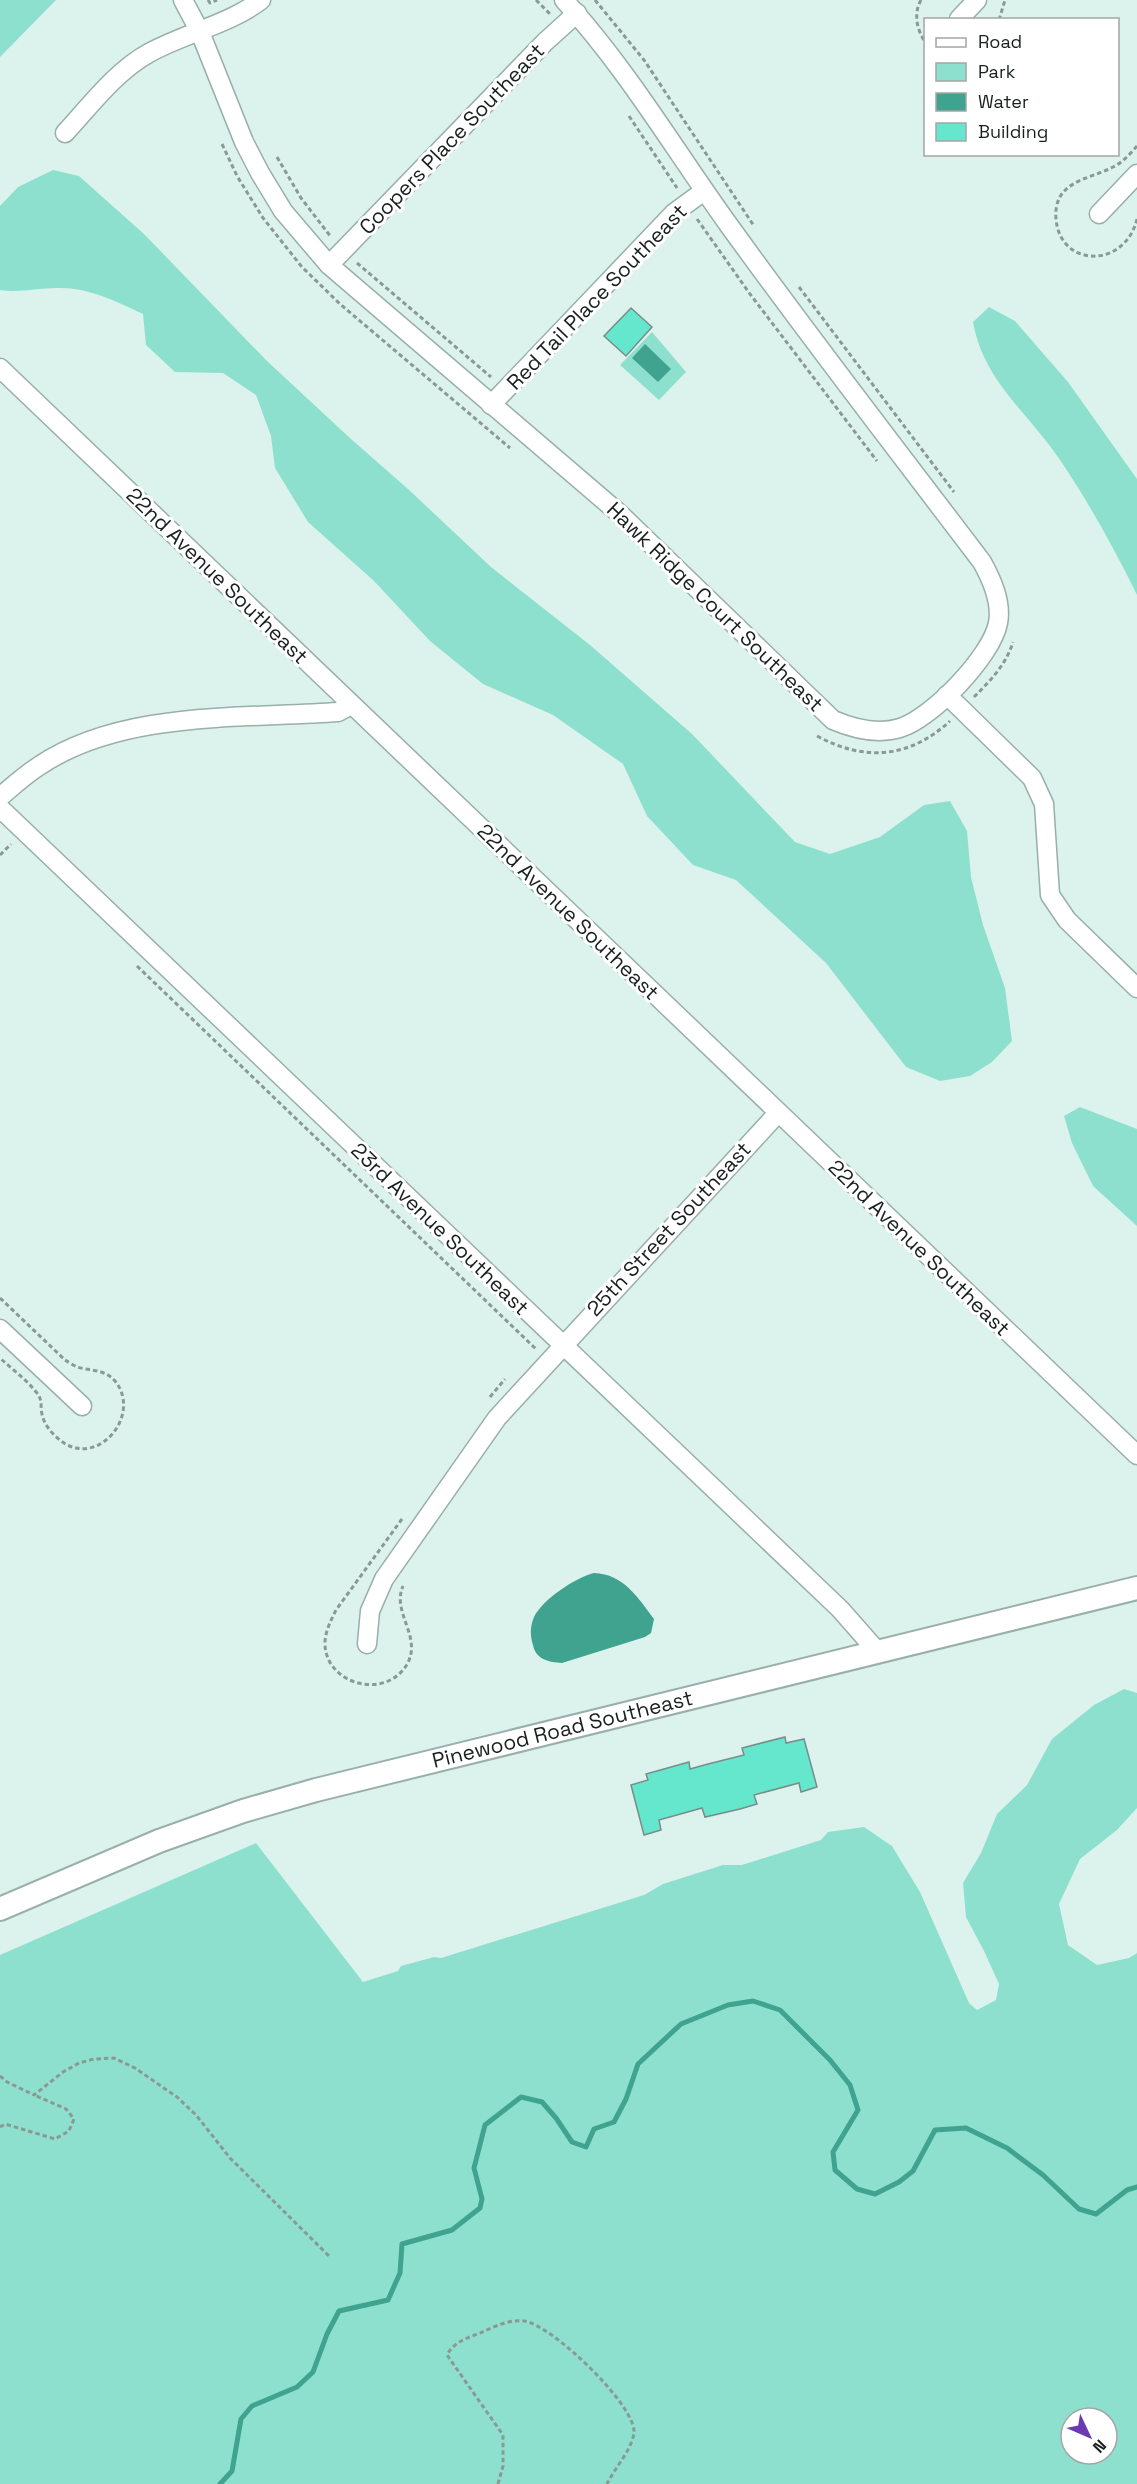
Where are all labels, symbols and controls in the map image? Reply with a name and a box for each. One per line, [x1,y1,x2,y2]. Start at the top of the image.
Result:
legend [924,18,1119,156]
text: Road [978,30,1022,53]
street label: Coopers Place Southeast [353,37,550,240]
text: Park [978,60,1016,83]
text: Water [978,90,1029,113]
text: Building [978,120,1048,143]
street label: Red Tail Place Southeast [501,198,693,395]
street label: 22nd Avenue Southeast [121,482,314,670]
street label: Hawk Ridge Court Southeast [601,496,829,717]
street label: 22nd Avenue Southeast [472,818,665,1006]
street label: 25th Street Southeast [581,1136,757,1322]
street label: 23rd Avenue Southeast [346,1137,535,1321]
street label: 22nd Avenue Southeast [823,1154,1016,1342]
street label: Pinewood Road Southeast [429,1684,696,1774]
north arrow [1059,2406,1119,2466]
text: N [1088,2435,1111,2457]

